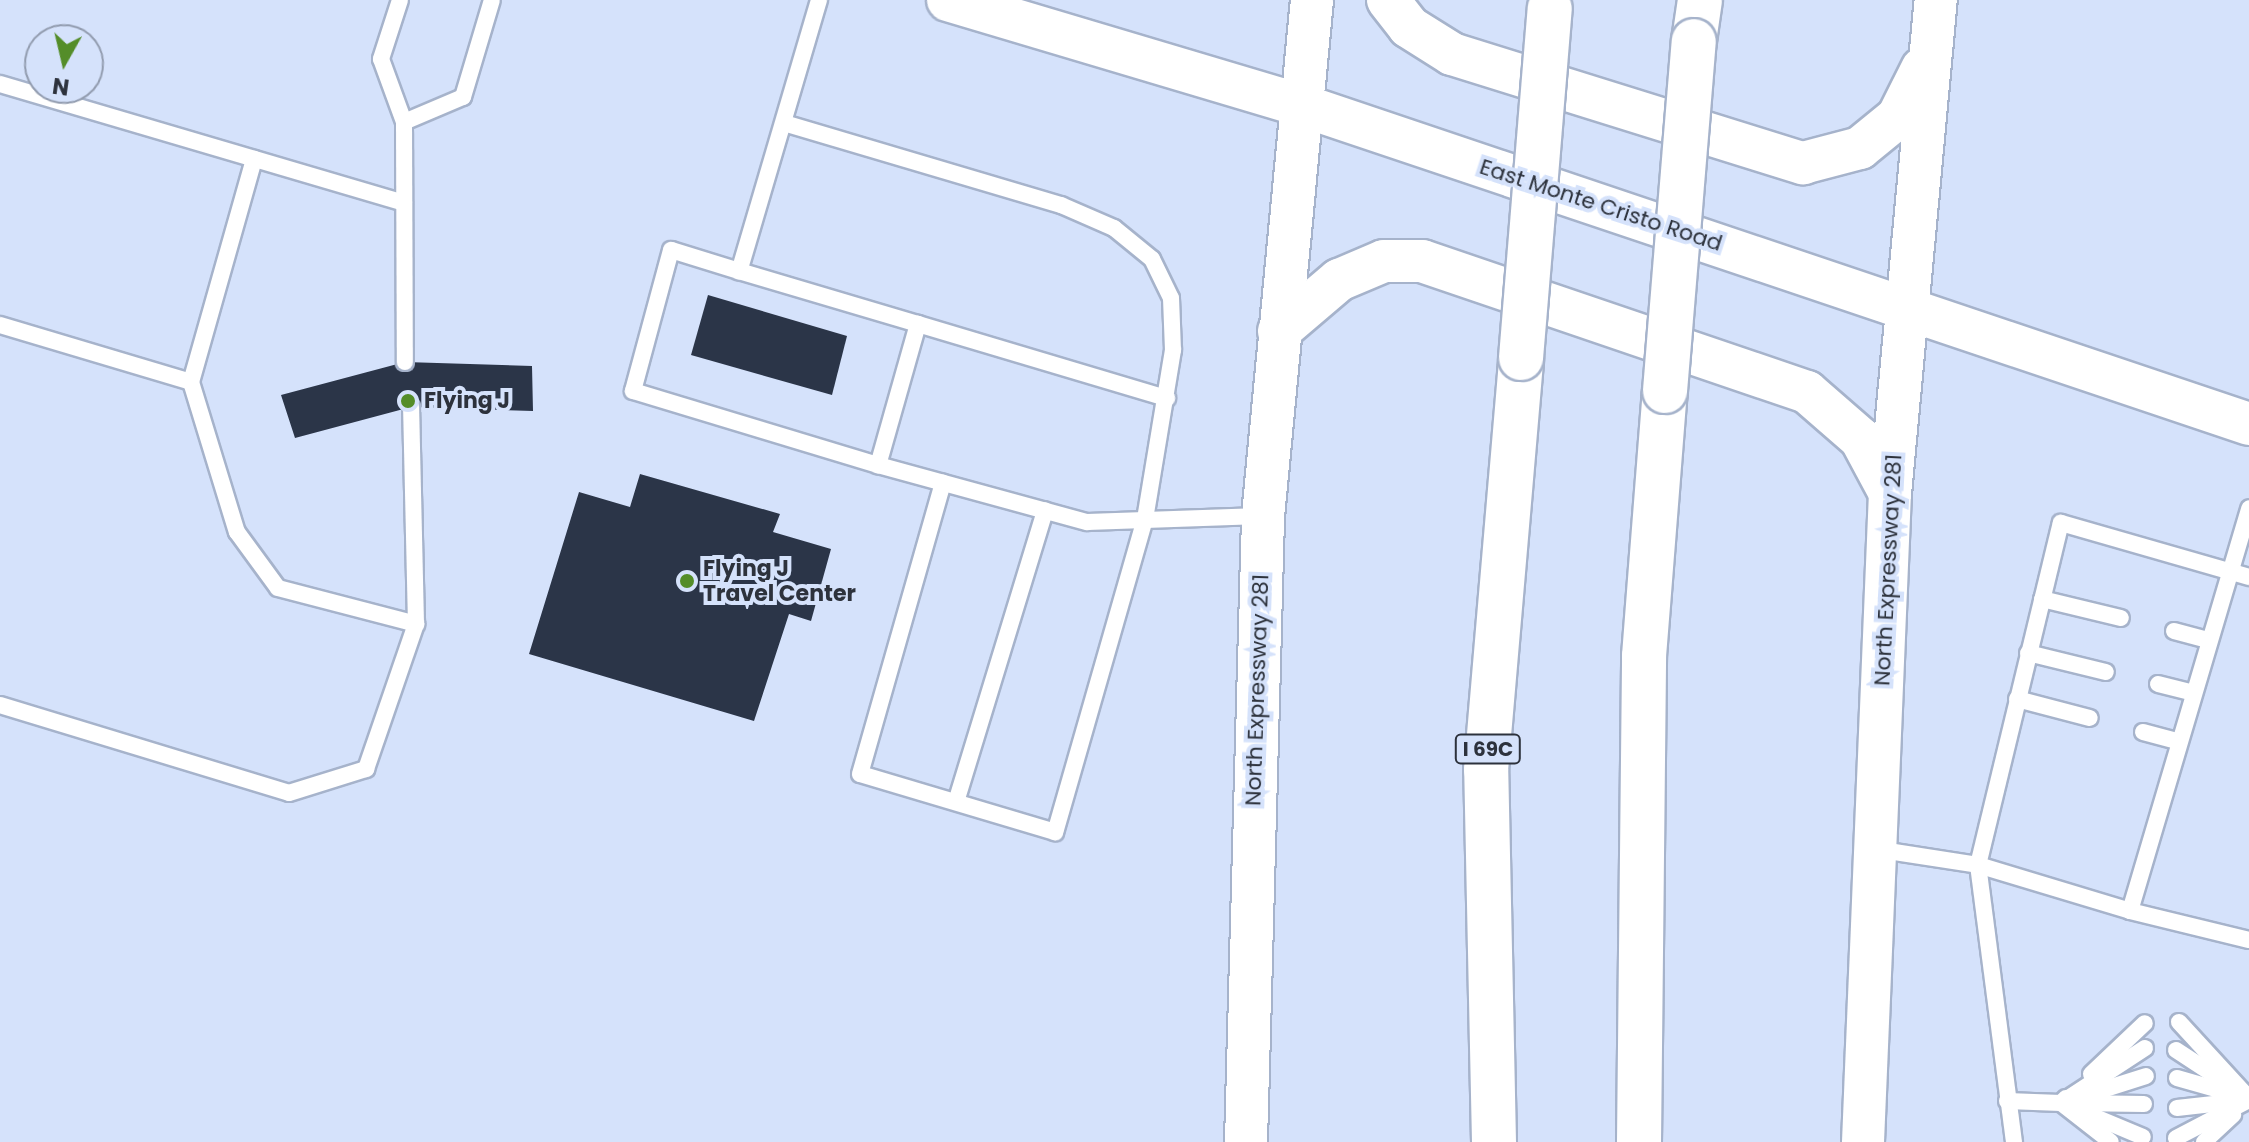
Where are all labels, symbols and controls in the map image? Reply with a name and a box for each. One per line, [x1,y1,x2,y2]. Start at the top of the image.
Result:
north arrow [24,24,104,104]
text: N [51,70,71,103]
street label: East Monte Cristo Road [1476,153,1726,257]
place label: Flying J [424,388,510,414]
marker: Flying J [399,392,417,410]
street label: North Expressway 281 [1869,453,1907,687]
place label: Flying J Travel Center [703,555,856,606]
marker: Flying J Travel Center [678,572,696,590]
street label: North Expressway 281 [1240,574,1274,806]
road number: I 69C [1454,733,1522,765]

